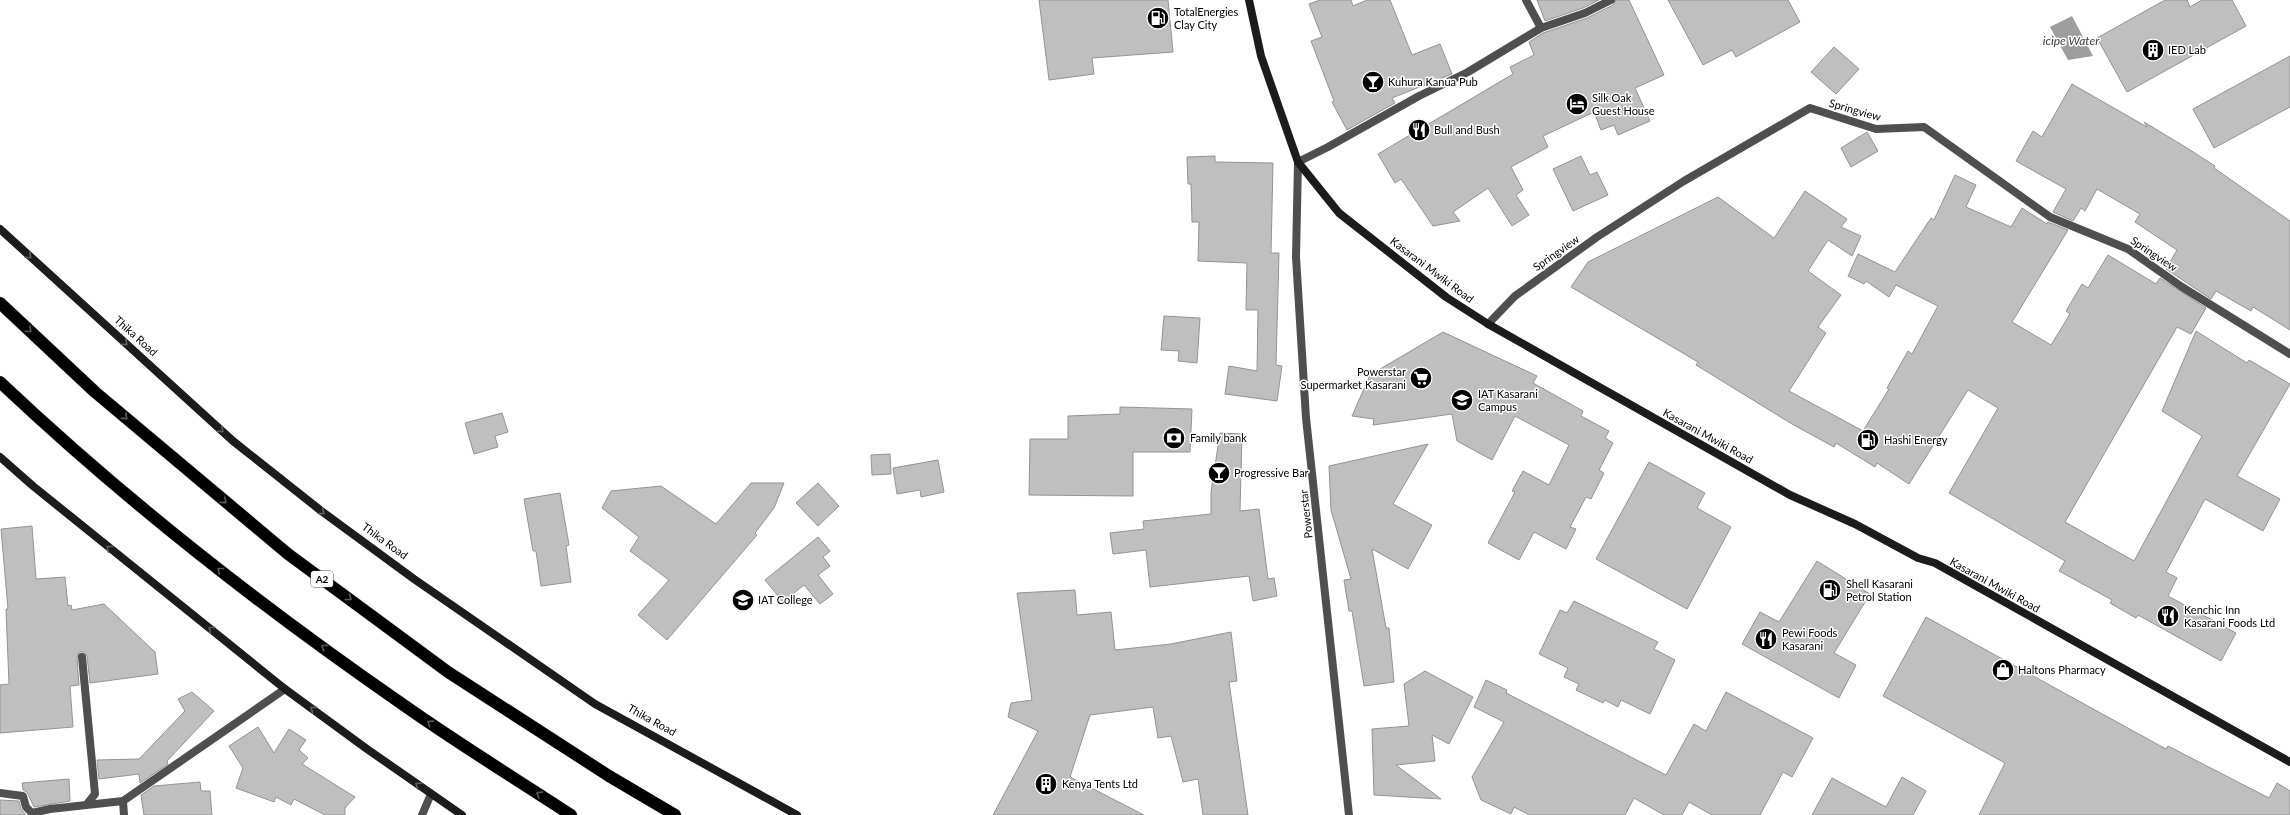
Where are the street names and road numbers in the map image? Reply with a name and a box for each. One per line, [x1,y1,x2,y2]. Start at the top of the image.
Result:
street label: Springview [1828,96,1883,123]
street label: Springview [1530,232,1582,273]
street label: Springview [2129,233,2180,274]
street label: Kasarani Mwiki Road [1388,234,1476,305]
street label: Thika Road [112,313,161,358]
street label: Kasarani Mwiki Road [1661,405,1755,466]
street label: Powerstar [1296,489,1315,539]
street label: Thika Road [360,520,411,562]
street label: Kasarani Mwiki Road [1948,554,2042,615]
road number: A2 [311,571,333,587]
street label: Thika Road [626,701,679,738]

